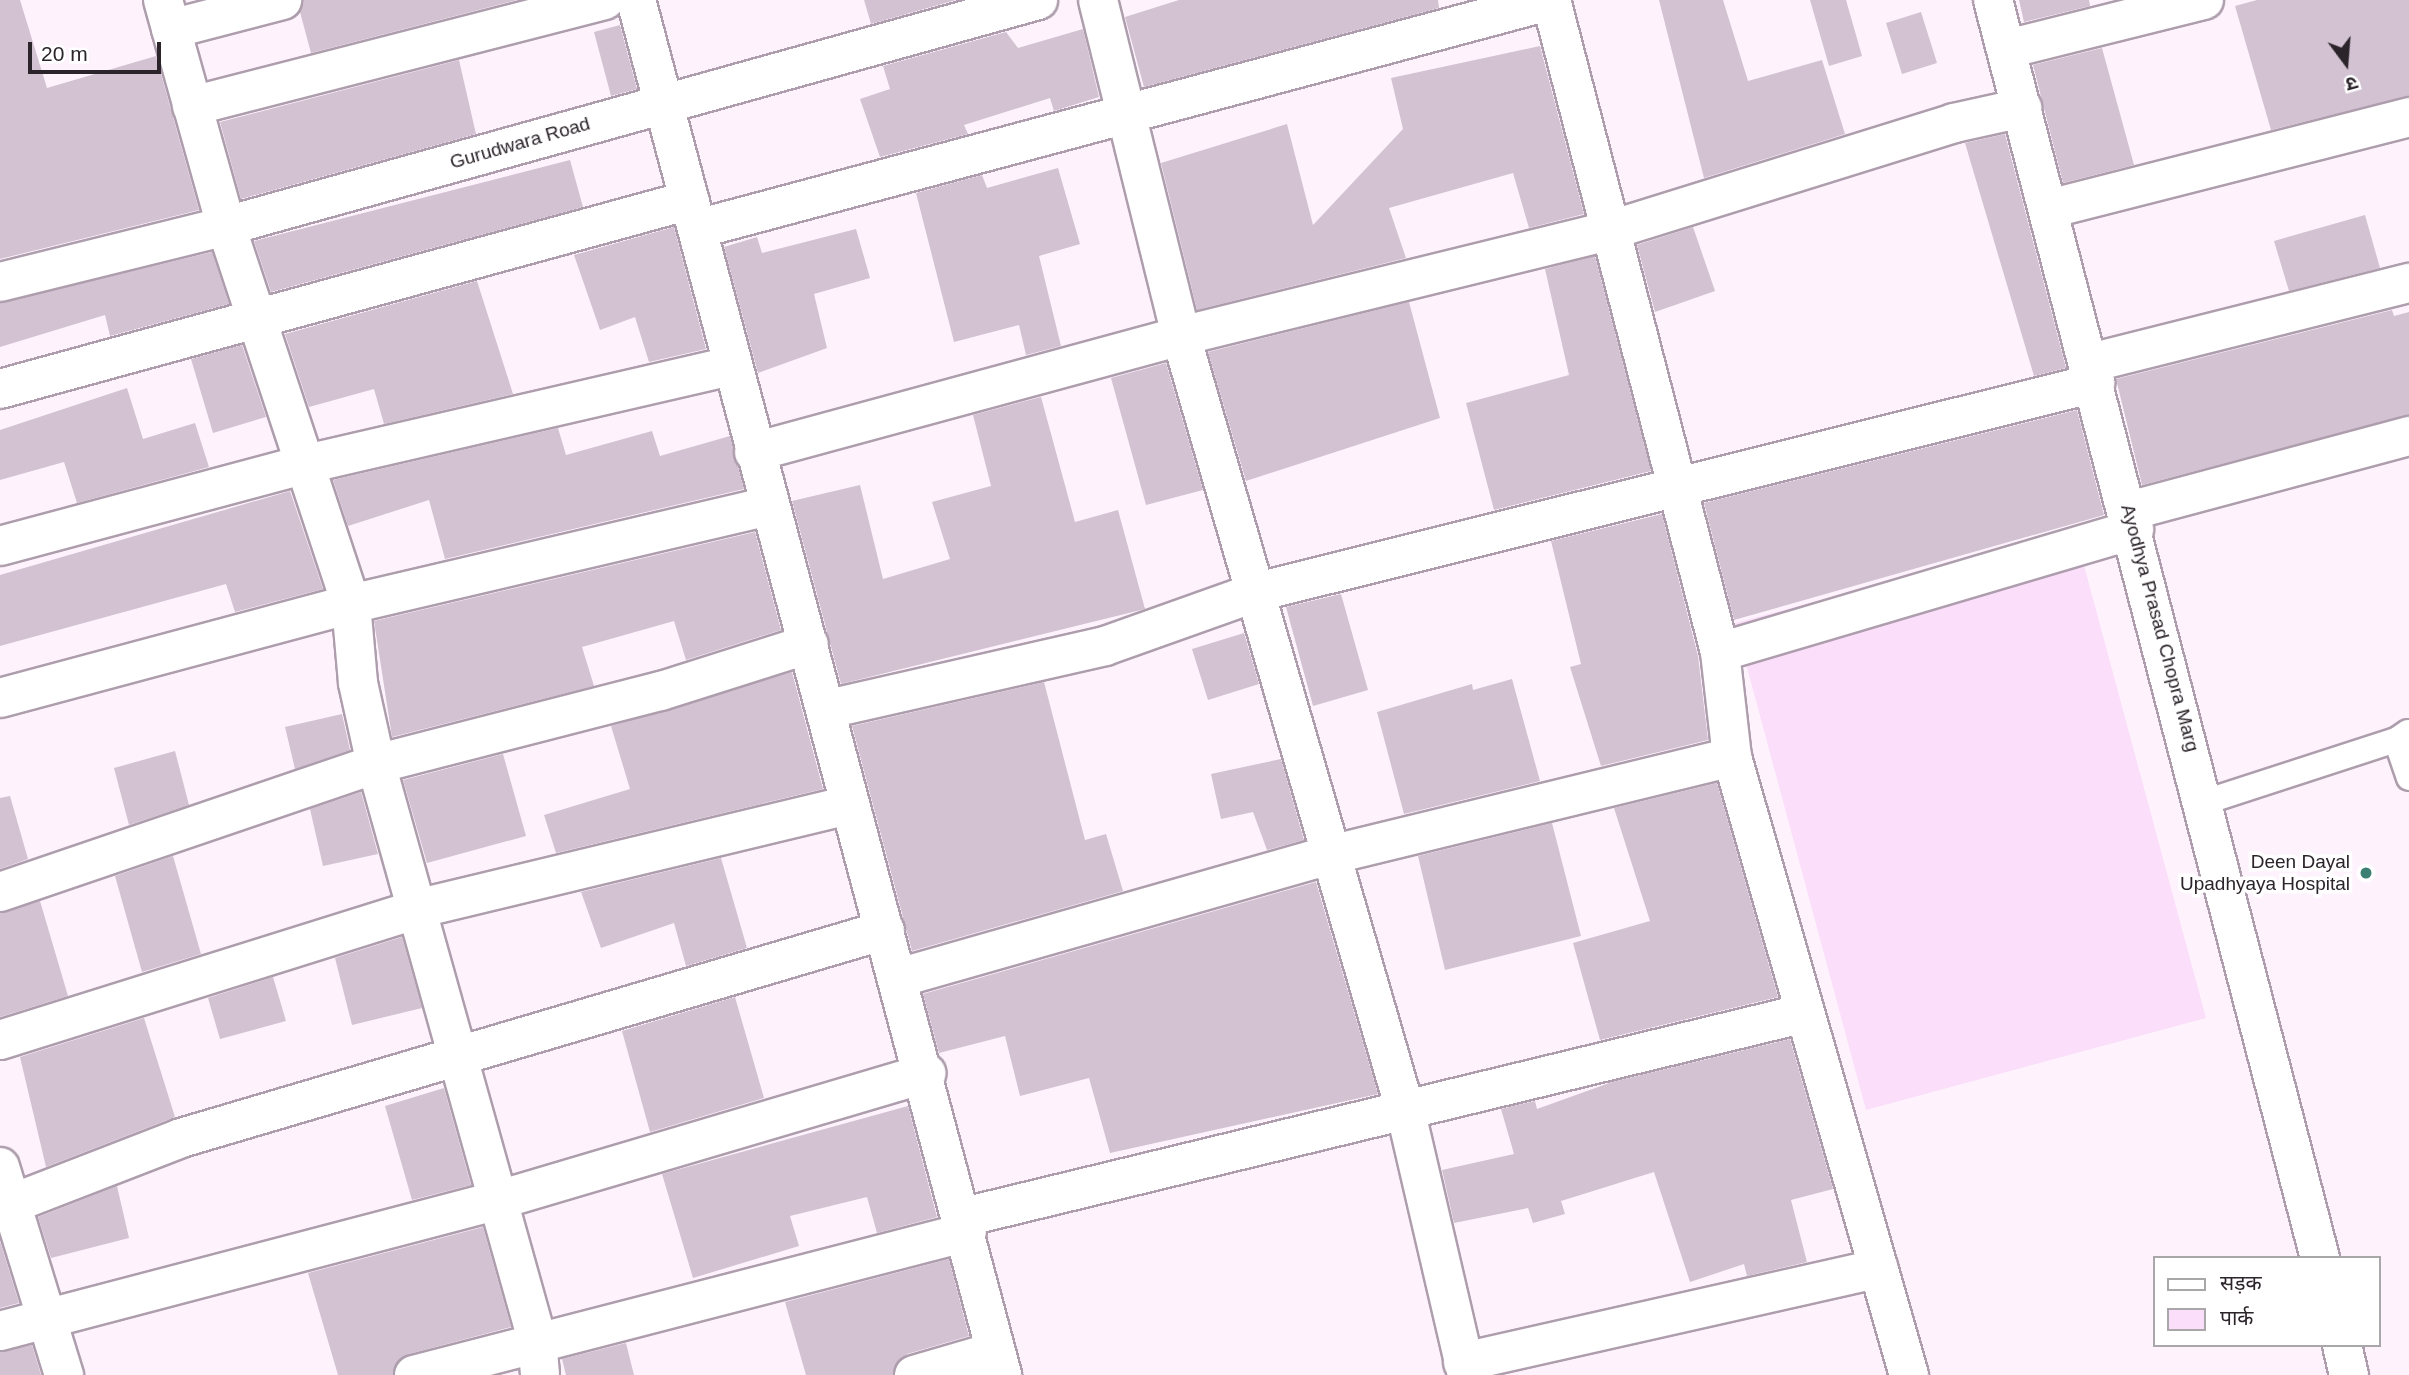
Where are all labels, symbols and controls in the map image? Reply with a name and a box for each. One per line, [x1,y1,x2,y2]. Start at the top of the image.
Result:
scale bar [32,28,164,72]
north arrow [2311,28,2381,98]
text: 20 m [41,42,88,65]
text: उ [2344,72,2360,95]
street label: Gurudwara Road [447,112,593,174]
street label: Ayodhya Prasad Chopra Marg [2116,502,2204,754]
place label: Deen Dayal Upadhyaya Hospital [2180,851,2350,895]
marker: Deen Dayal Upadhyaya Hospital [2356,863,2376,883]
legend [2154,1256,2381,1347]
text: सड़क [2220,1271,2262,1294]
text: पार्क [2220,1306,2254,1329]

